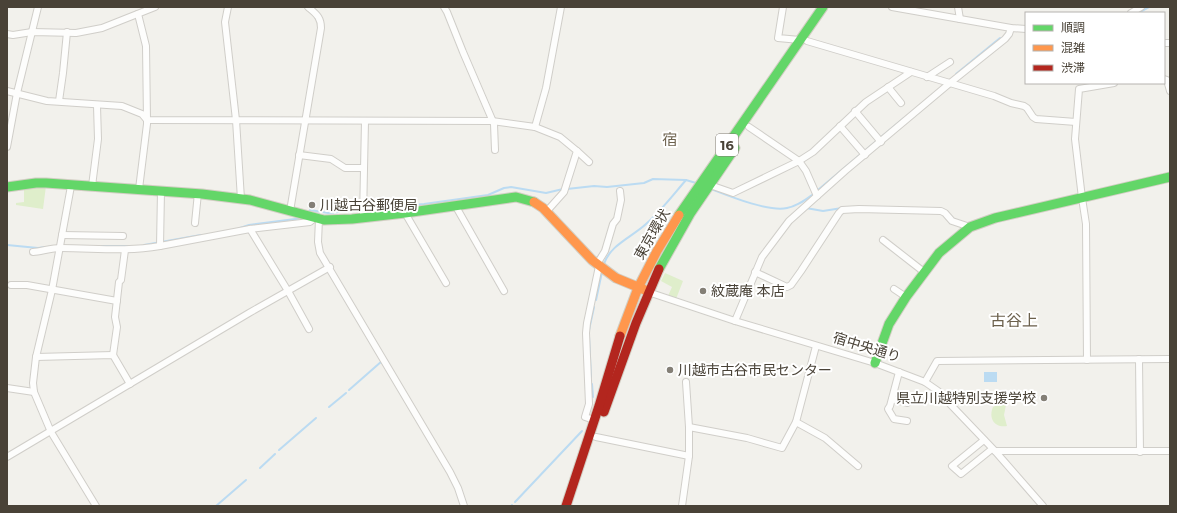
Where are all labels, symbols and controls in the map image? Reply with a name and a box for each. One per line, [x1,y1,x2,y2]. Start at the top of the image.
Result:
legend [1025,12,1165,84]
text: 順調 [1061,20,1085,35]
text: 混雑 [1061,40,1085,55]
text: 渋滞 [1061,60,1085,75]
district label: 宿 [662,130,678,149]
road number: 16 [716,134,738,156]
place label: 川越古谷郵便局 [320,196,418,214]
marker: 川越古谷郵便局 [307,200,317,210]
street label: 東京環状 [630,205,674,263]
place label: 紋蔵庵 本店 [711,282,785,300]
marker: 紋蔵庵 本店 [698,286,708,296]
district label: 古谷上 [990,311,1038,330]
street label: 宿中央通り [831,328,903,366]
place label: 川越市古谷市民センター [678,361,832,379]
marker: 川越市古谷市民センター [665,365,675,375]
place label: 県立川越特別支援学校 [896,389,1036,407]
marker: 県立川越特別支援学校 [1039,393,1049,403]

